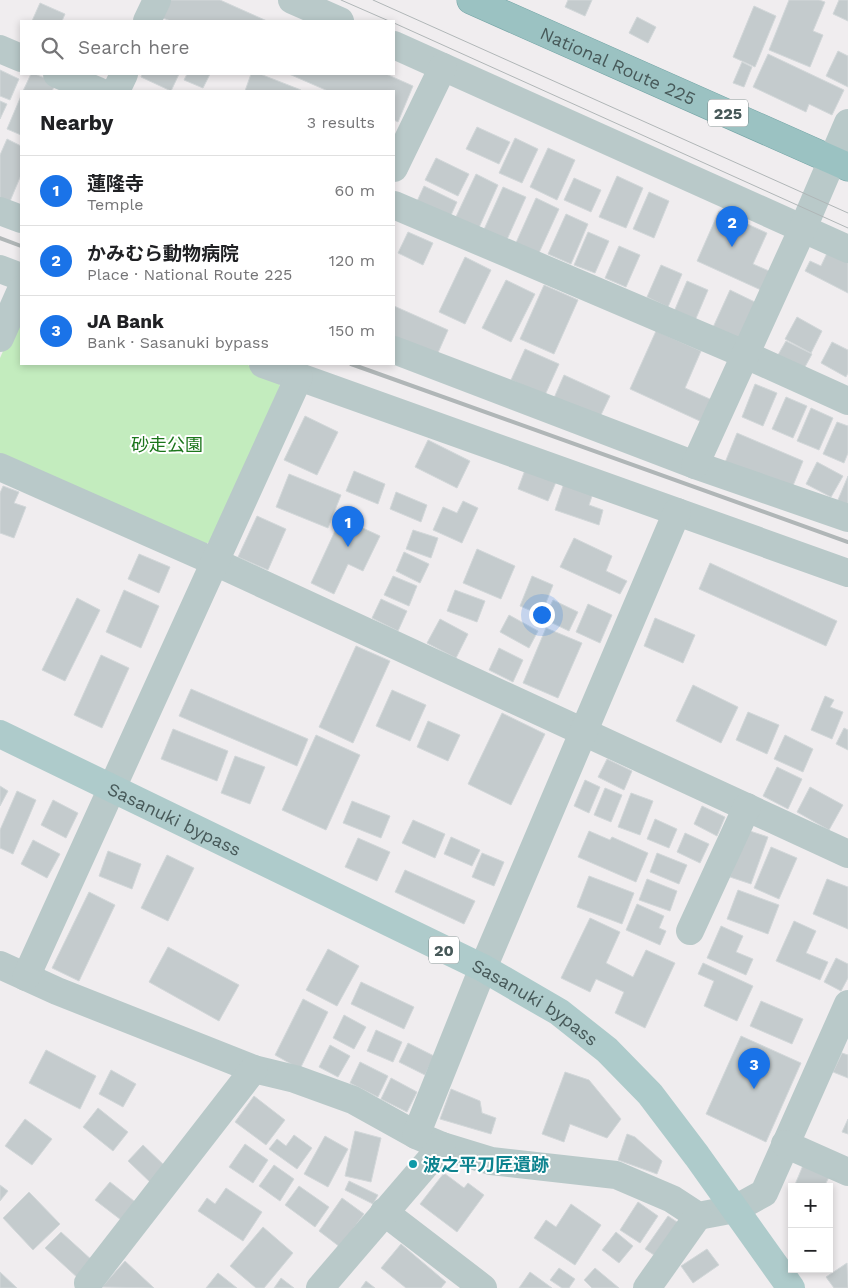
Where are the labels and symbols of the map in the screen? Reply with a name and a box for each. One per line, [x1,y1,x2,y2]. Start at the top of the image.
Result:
street label: National Route 225 [537,22,699,109]
road number: 225 [708,100,748,126]
pin: 2 [716,206,748,247]
park label: 砂走公園 [131,434,203,455]
pin: 1 [332,506,364,547]
your location [529,602,555,628]
street label: Sasanuki bypass [105,777,245,860]
road number: 20 [429,936,459,964]
street label: Sasanuki bypass [469,954,603,1050]
pin: 3 [738,1048,770,1089]
place label: 波之平刀匠遺跡 [423,1154,549,1175]
marker: 波之平刀匠遺跡 [407,1158,419,1170]

